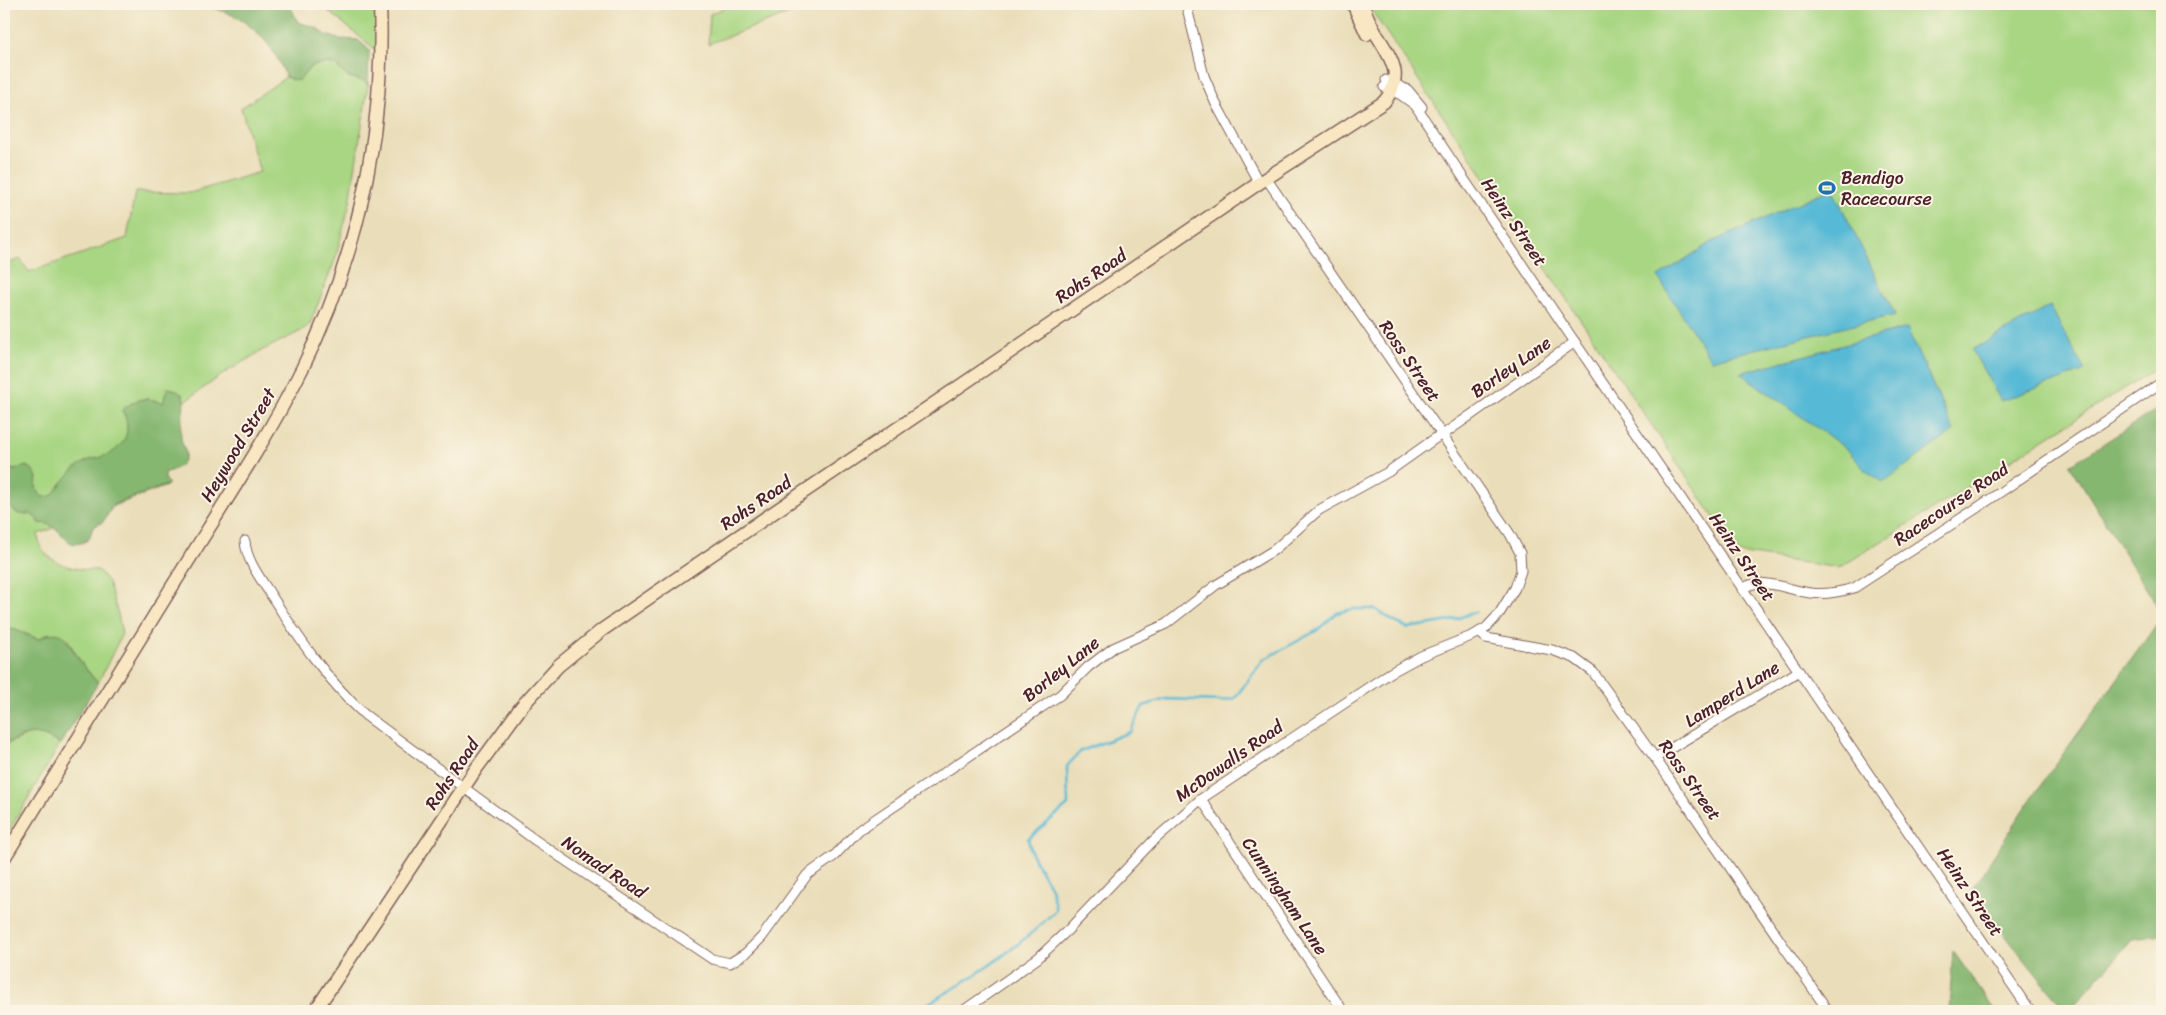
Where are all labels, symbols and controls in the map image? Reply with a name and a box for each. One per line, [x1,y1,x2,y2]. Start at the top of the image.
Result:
place label: Bendigo Racecourse [1841,162,1932,215]
street label: Heinz Street [1472,171,1556,273]
sports icon: Bendigo Racecourse [1817,178,1837,198]
street label: Rohs Road [1048,239,1135,312]
street label: Ross Street [1371,313,1450,409]
street label: Borley Lane [1464,327,1558,407]
street label: Heywood Street [191,381,285,508]
street label: Racecourse Road [1887,453,2017,555]
street label: Rohs Road [713,466,800,539]
street label: Heinz Street [1700,506,1784,608]
street label: Borley Lane [1015,627,1107,711]
street label: Lamperd Lane [1678,652,1786,736]
street label: McDowalls Road [1168,711,1291,810]
street label: Rohs Road [416,730,489,817]
street label: Ross Street [1650,732,1730,828]
street label: Nomad Road [555,827,654,908]
street label: Cunningham Lane [1233,830,1337,962]
street label: Heinz Street [1928,841,2012,943]

